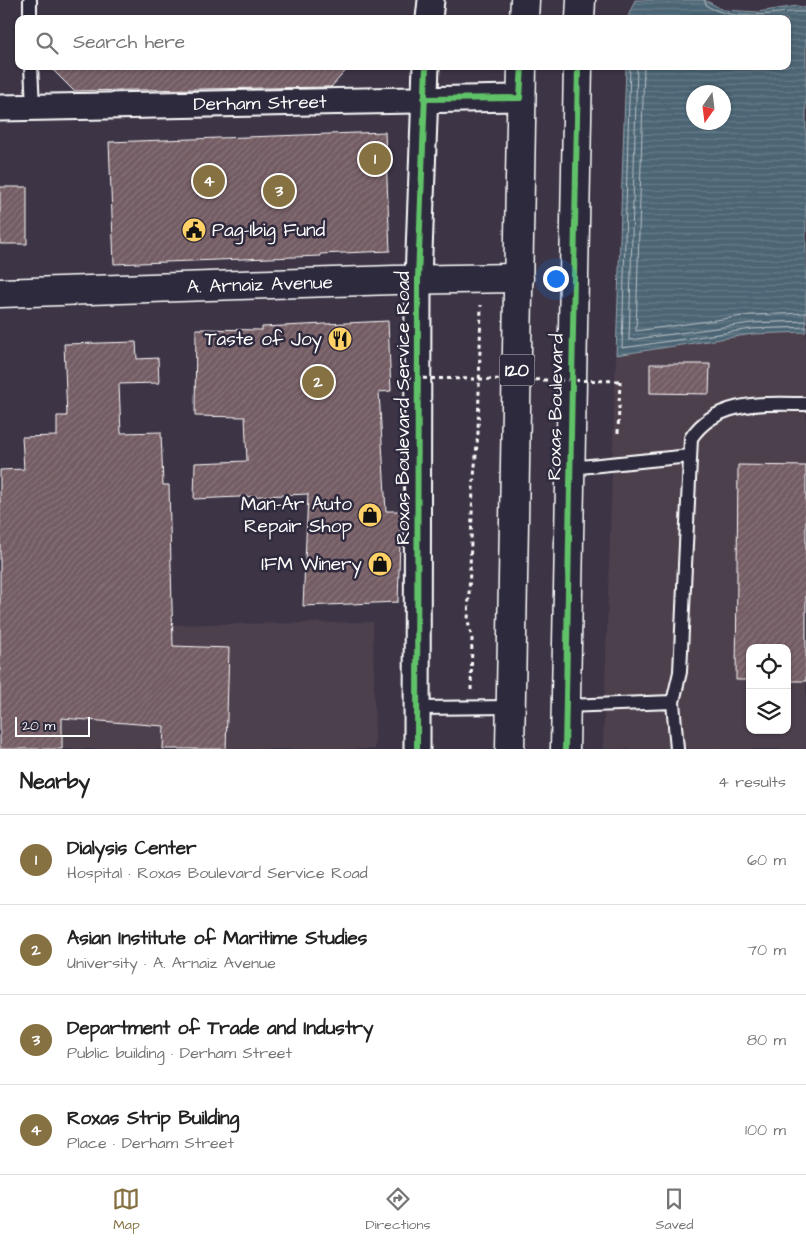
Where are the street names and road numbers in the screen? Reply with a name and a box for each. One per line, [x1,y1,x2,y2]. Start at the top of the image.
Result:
street label: Derham Street [193,88,327,118]
street label: A. Arnaiz Avenue [186,269,333,300]
street label: Roxas Boulevard Service Road [390,271,417,545]
street label: Roxas Boulevard [541,333,571,481]
road number: 120 [500,354,534,386]

